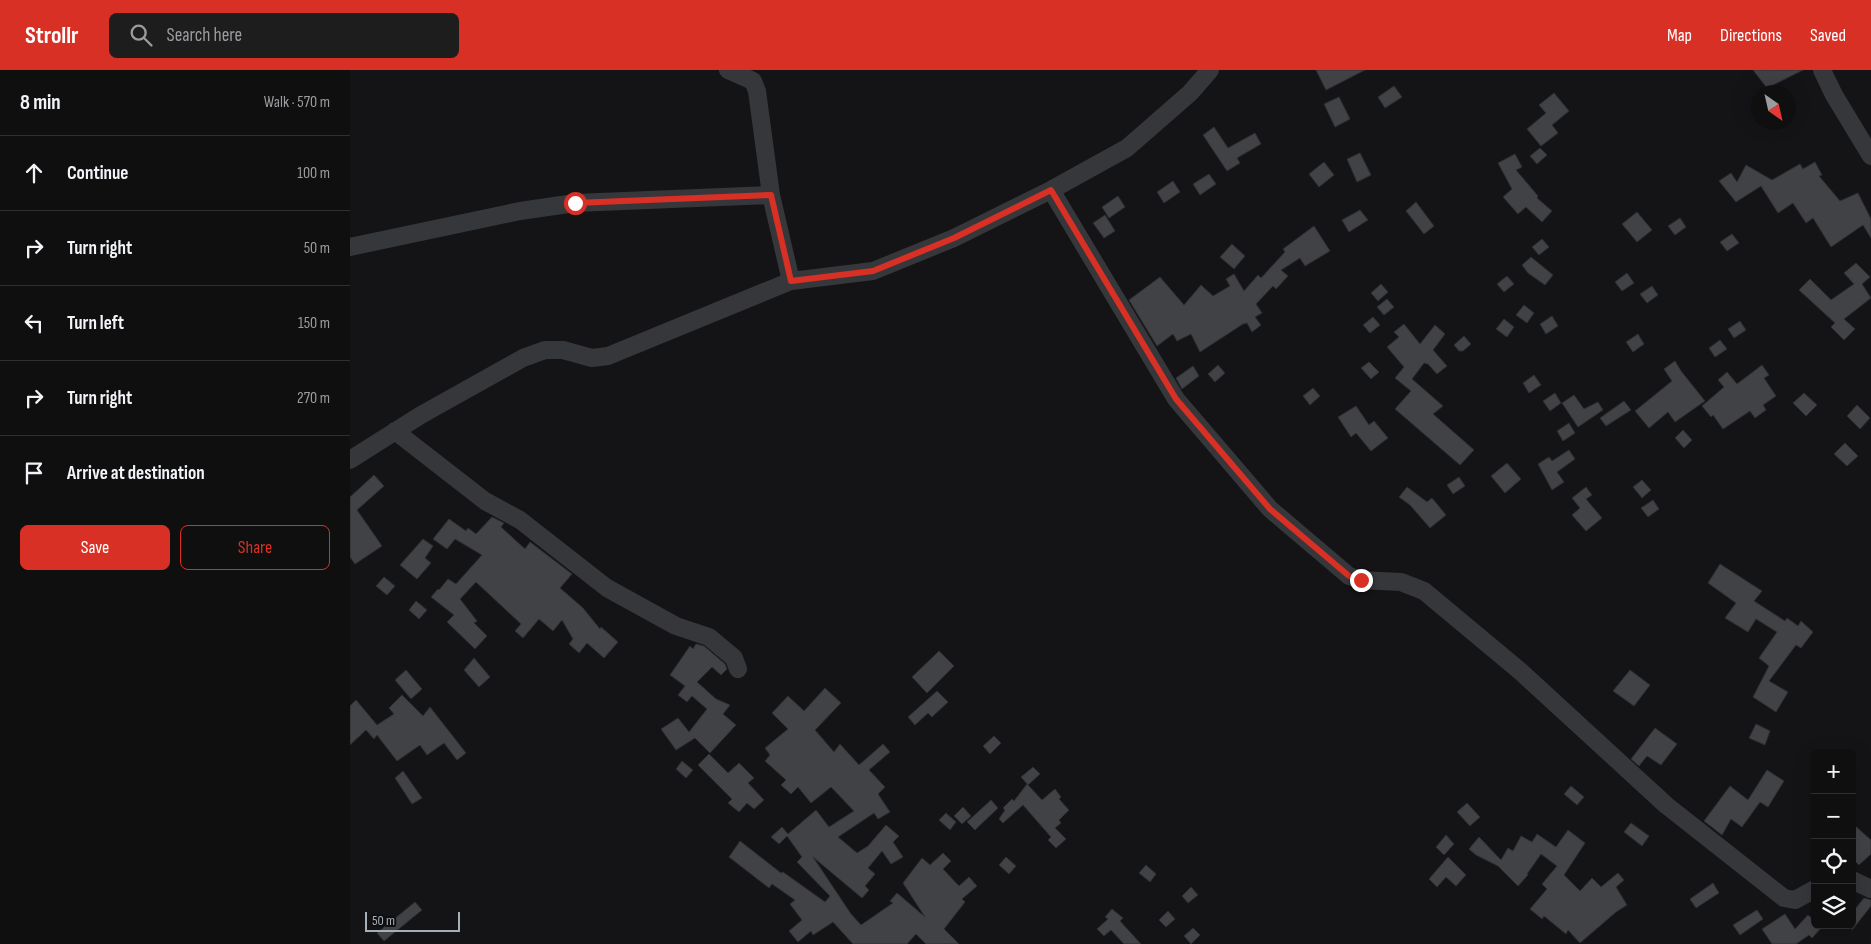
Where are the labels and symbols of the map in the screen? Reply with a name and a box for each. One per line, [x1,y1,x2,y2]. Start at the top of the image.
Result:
north arrow [1751,85,1796,130]
route start [564,192,587,215]
route end [1350,569,1373,592]
scale bar [365,909,460,932]

